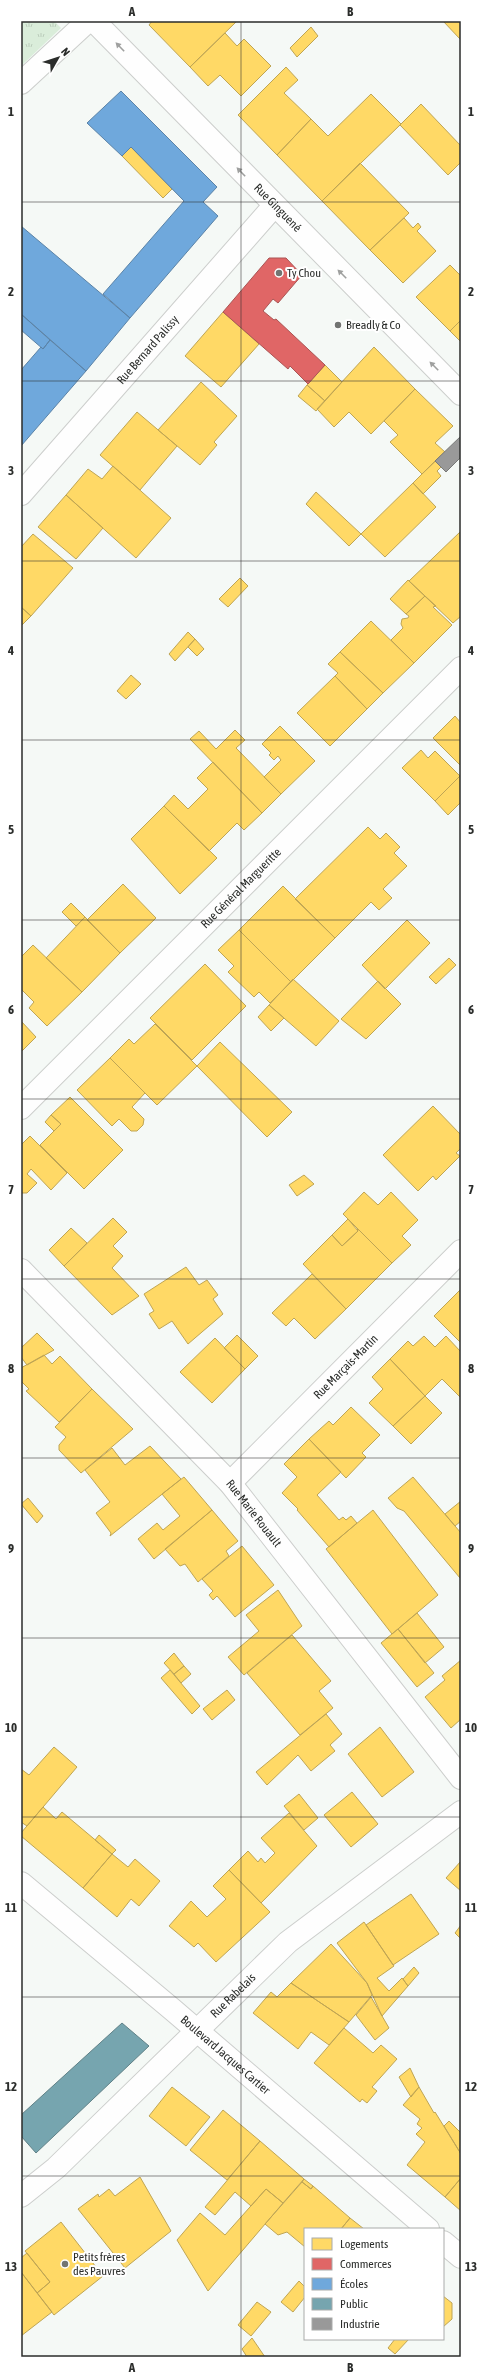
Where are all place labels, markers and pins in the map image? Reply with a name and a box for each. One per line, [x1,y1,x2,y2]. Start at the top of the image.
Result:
place label: Ty Chou [287,266,321,280]
marker: Ty Chou [274,268,284,278]
place label: Breadly & Co [346,318,401,332]
marker: Breadly & Co [333,320,343,330]
place label: Petits frères des Pauvres [73,2250,125,2278]
marker: Petits frères des Pauvres [60,2259,70,2269]

